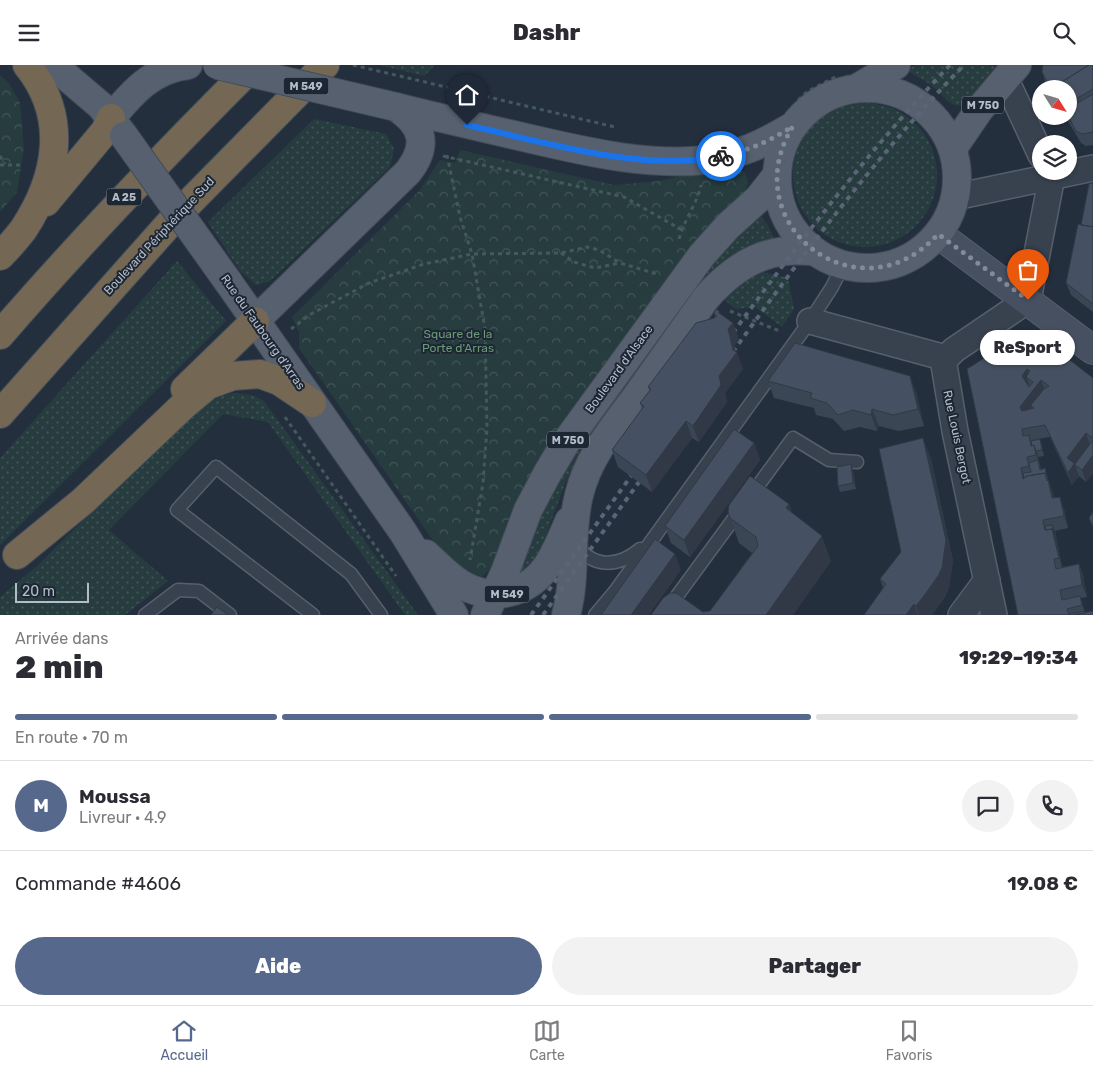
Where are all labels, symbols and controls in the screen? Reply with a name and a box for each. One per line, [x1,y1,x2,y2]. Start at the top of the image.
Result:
icon: menu [15,19,43,47]
text: Dashr [513,19,580,46]
icon: search [1050,19,1078,47]
pin [446,74,488,125]
road number: M 549 [284,77,328,95]
north arrow [1032,80,1078,125]
map controls [1032,80,1077,180]
icon: home [453,81,481,109]
road number: M 750 [962,97,1004,113]
courier [696,131,746,181]
button: layers [1032,135,1077,180]
icon: bike [707,142,735,170]
street label: Boulevard Périphérique Sud [101,174,217,298]
road number: A 25 [106,189,142,205]
pin [1007,249,1049,300]
icon: bag [1014,256,1042,284]
street label: Rue du Faubourg d'Arras [218,272,308,392]
street label: Boulevard d'Alsace [582,322,656,416]
park label: Square de la Porte d'Arras [422,327,494,355]
callout: ReSport [980,330,1076,365]
text: ReSport [994,338,1061,357]
street label: Rue Louis Bergot [940,389,974,485]
road number: M 750 [547,431,589,449]
scale bar [15,580,89,603]
text: 20 m [22,583,55,600]
road number: M 549 [484,585,530,603]
text: Arrivée dans [15,629,108,648]
text: 19:29–19:34 [959,646,1078,669]
text: 2 min [15,648,104,686]
text: En route · 70 m [15,728,128,747]
button: chat [962,780,1014,832]
button: phone [1026,780,1078,832]
text: Moussa [79,785,151,808]
text: M [33,794,49,817]
text: Livreur · 4.9 [79,808,167,827]
text: Commande #4606 [15,872,181,895]
text: 19.08 € [1007,872,1078,895]
button: Aide [15,937,542,995]
button: Partager [552,937,1078,995]
tab: Accueil [160,1017,208,1064]
tab: Carte [529,1017,565,1064]
tab: Favoris [886,1017,933,1064]

